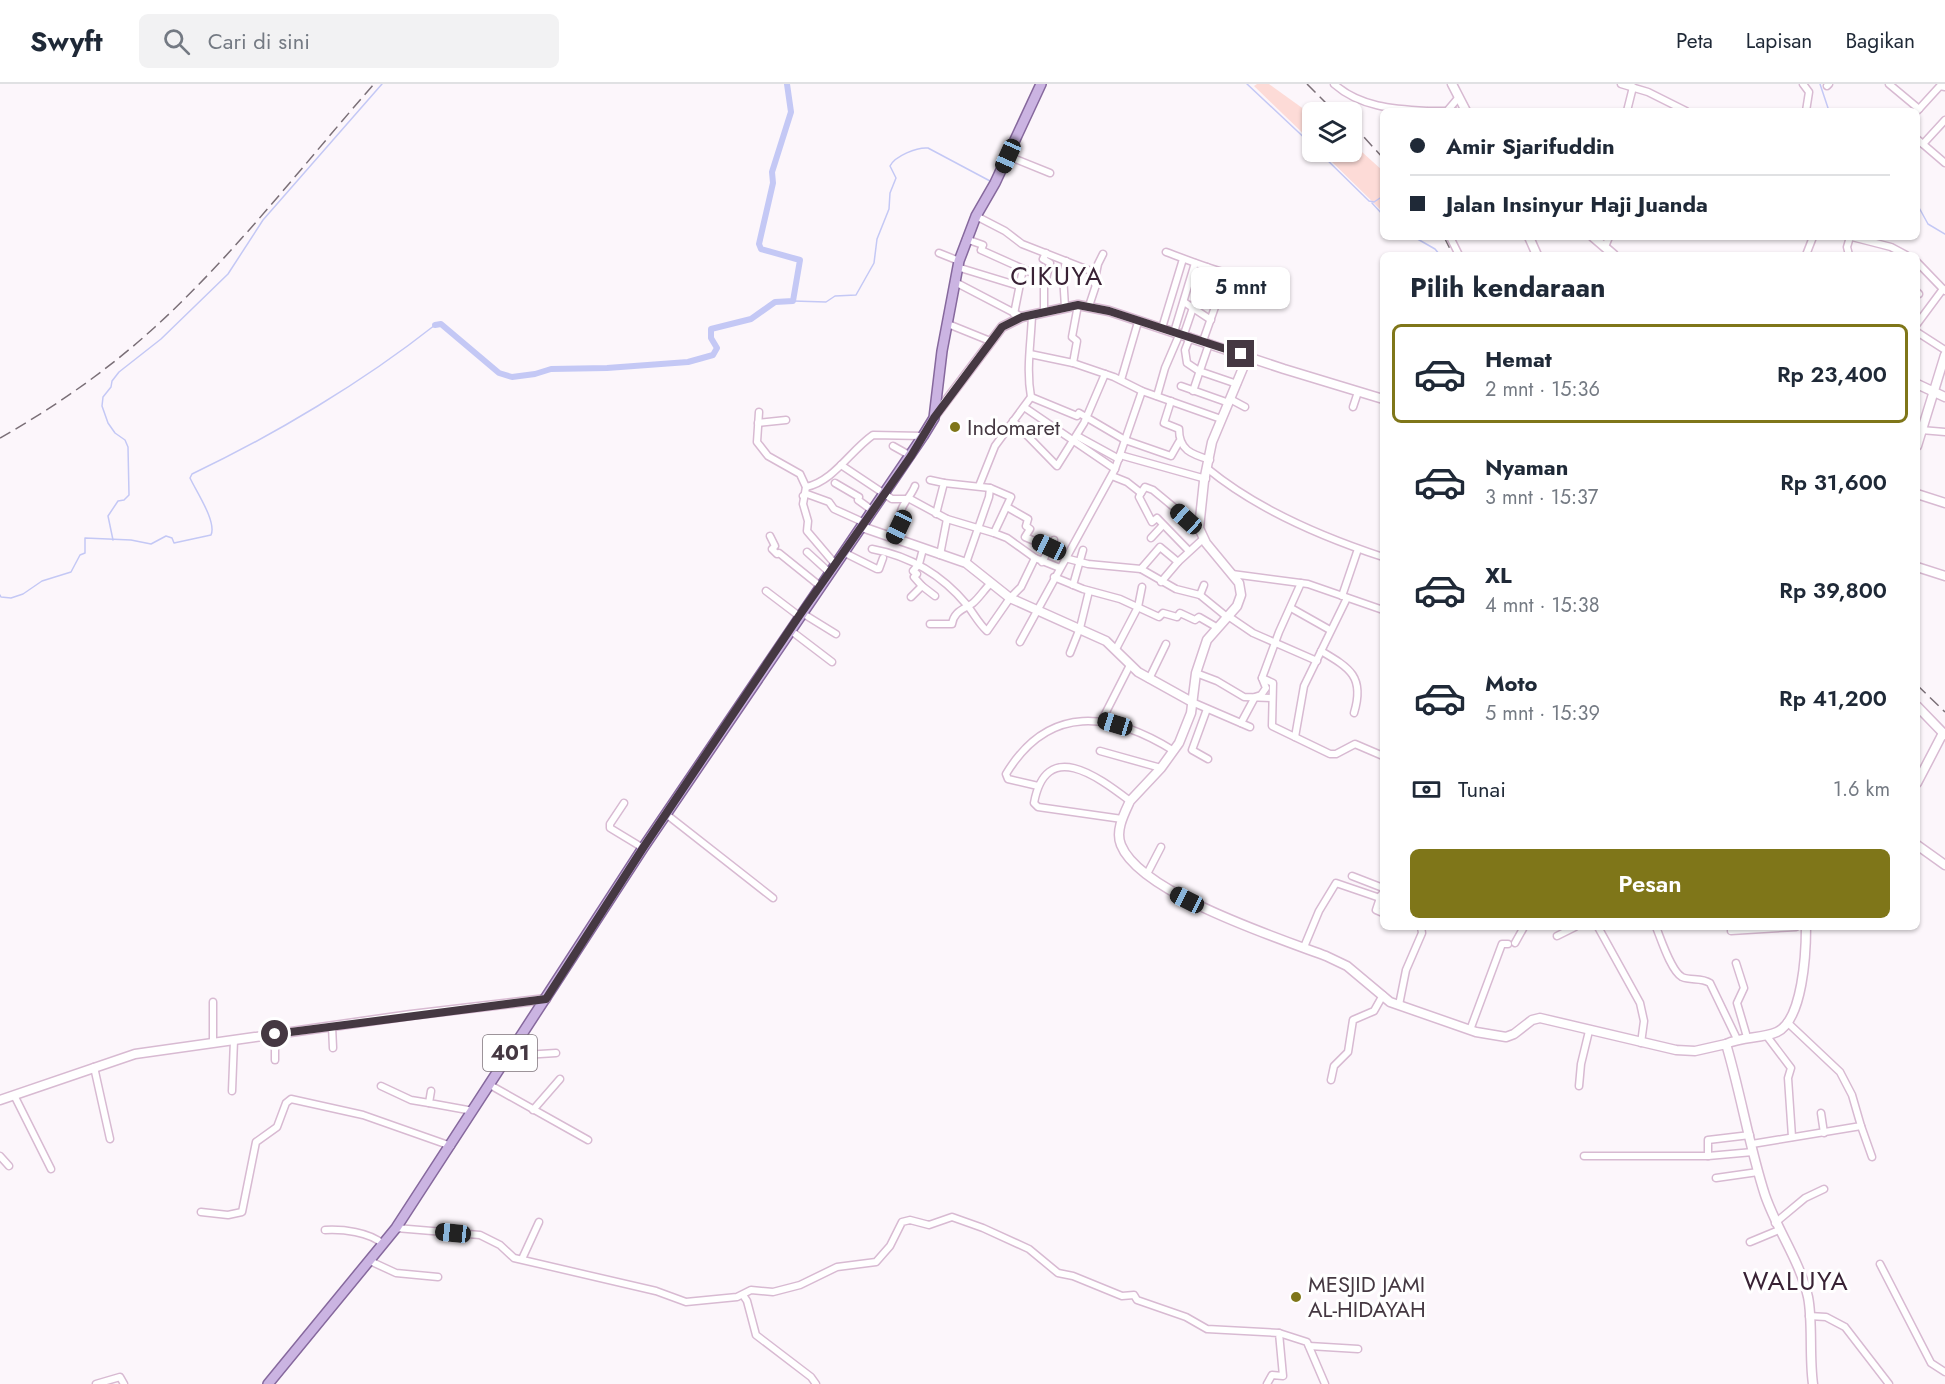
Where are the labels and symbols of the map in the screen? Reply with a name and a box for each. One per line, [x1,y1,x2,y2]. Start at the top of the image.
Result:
car [992,136,1024,176]
district label: CIKUYA [1010,257,1104,295]
callout: 5 mnt [1192,267,1290,309]
route end [1227,340,1254,367]
place label: Indomaret [967,411,1061,443]
marker: Indomaret [948,420,962,434]
car [1167,500,1205,538]
car [883,507,915,547]
car [1029,531,1069,563]
car [1095,710,1135,738]
car [1167,884,1207,916]
route start [261,1020,288,1047]
road number: 401 [483,1035,537,1071]
car [434,1222,472,1244]
district label: WALUYA [1743,1262,1849,1300]
place label: MESJID JAMI AL-HIDAYAH [1308,1268,1426,1325]
marker: MESJID JAMI AL-HIDAYAH [1289,1290,1303,1304]

